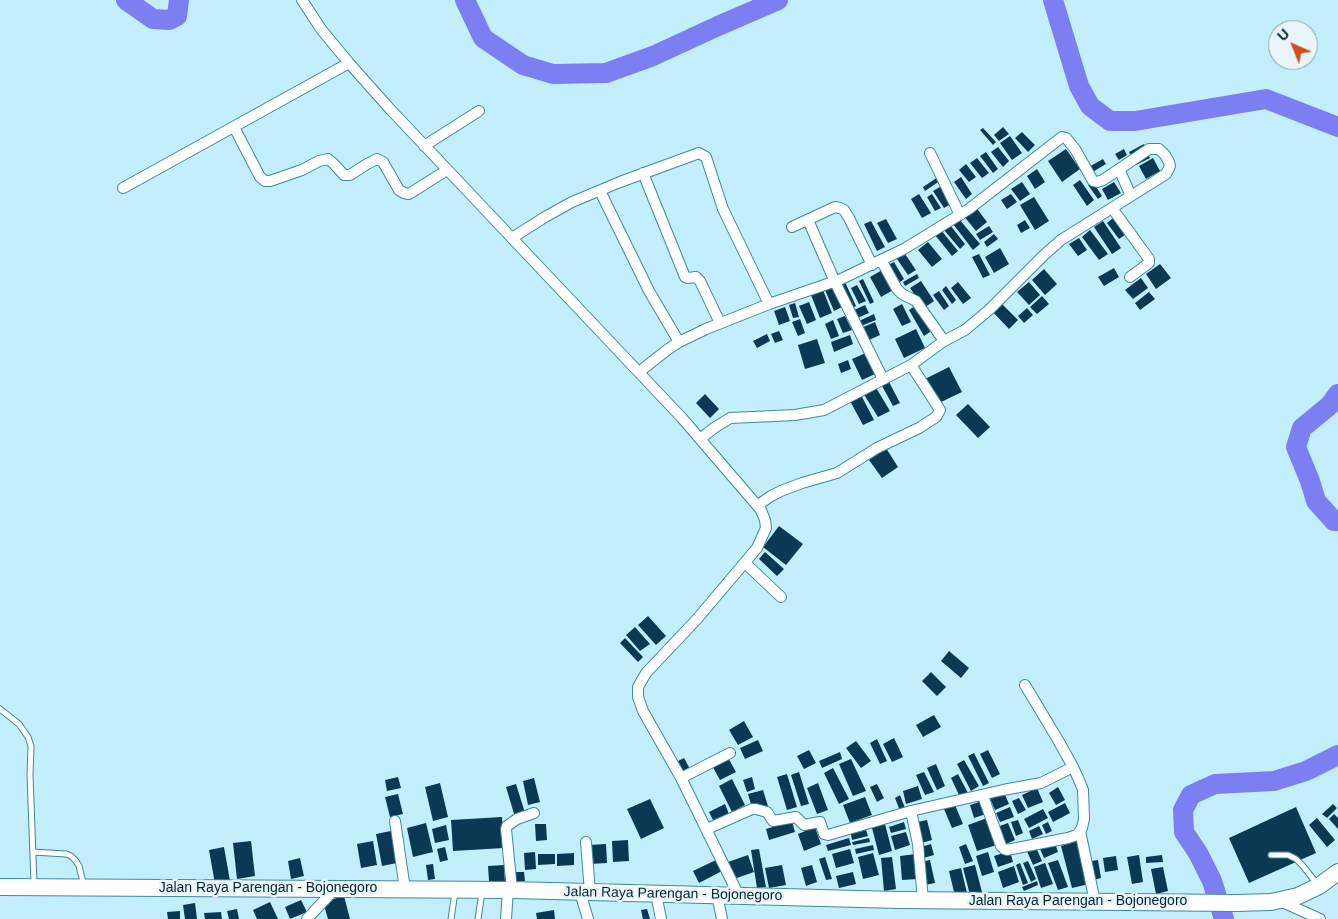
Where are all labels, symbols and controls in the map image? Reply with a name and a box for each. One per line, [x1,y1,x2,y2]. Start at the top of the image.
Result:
north arrow [1268,20,1318,70]
text: U [1274,26,1292,44]
street label: Jalan Raya Parengan - Bojonegoro [159,880,377,896]
street label: Jalan Raya Parengan - Bojonegoro [564,884,782,904]
street label: Jalan Raya Parengan - Bojonegoro [969,893,1187,909]

